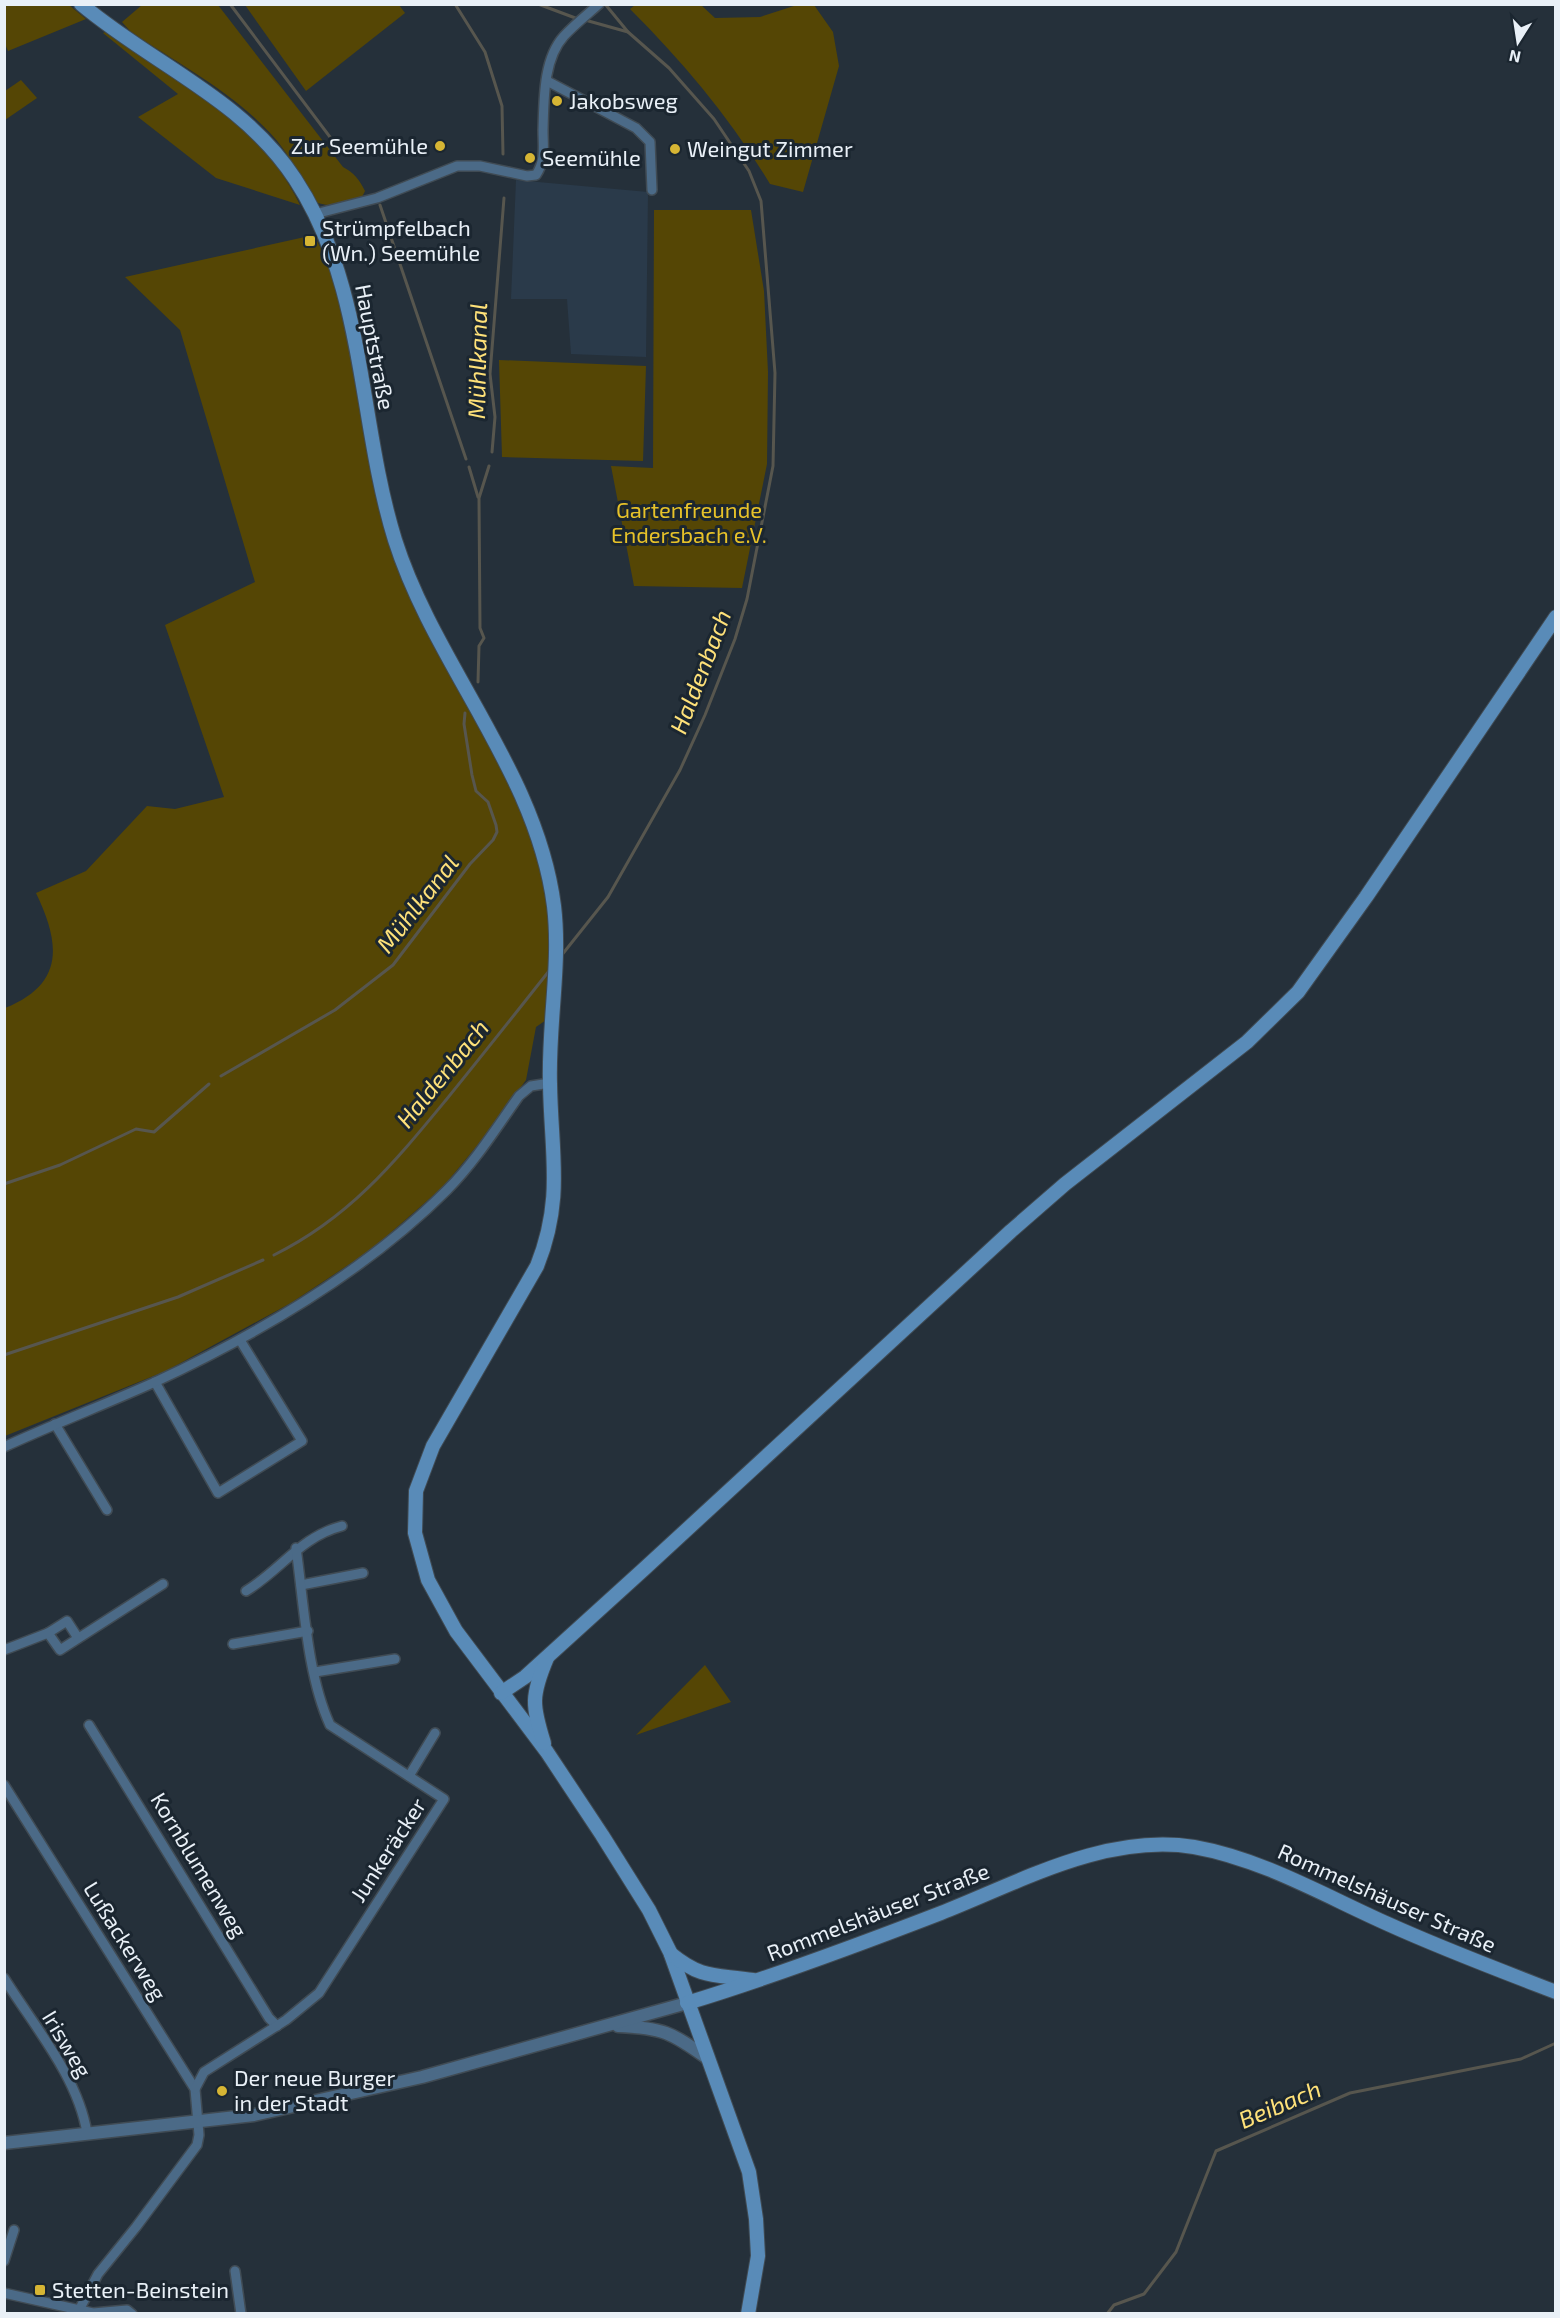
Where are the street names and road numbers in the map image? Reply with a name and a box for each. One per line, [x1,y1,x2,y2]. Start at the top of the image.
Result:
street label: Hauptstraße [351,282,401,412]
street label: Kornblumenweg [146,1787,253,1942]
street label: Junkeräcker [344,1792,430,1906]
street label: Rommelshäuser Straße [1274,1837,1500,1957]
street label: Rommelshäuser Straße [763,1857,992,1965]
street label: Lußackerweg [79,1876,173,2005]
street label: Irisweg [38,2005,98,2082]

